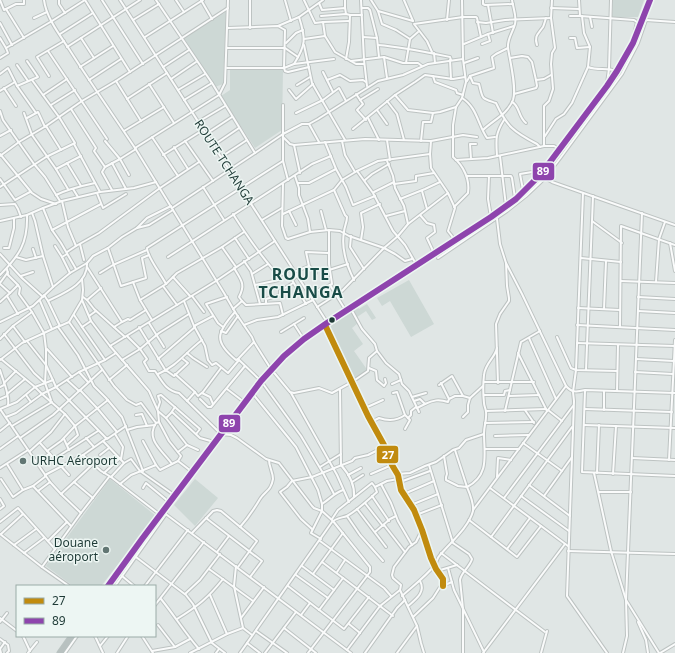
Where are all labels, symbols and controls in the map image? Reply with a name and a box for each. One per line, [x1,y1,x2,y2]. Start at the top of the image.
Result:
street label: ROUTE TCHANGA [191,116,258,208]
line badge: 89 [532,162,555,181]
text: 89 [537,163,549,178]
district label: ROUTE TCHANGA [258,263,344,303]
unlabelled marker [327,315,337,325]
line badge: 89 [218,414,241,433]
text: 89 [223,415,235,430]
line badge: 27 [376,445,399,464]
text: 27 [382,447,394,462]
place label: URHC Aéroport [31,452,118,469]
marker: URHC Aéroport [18,456,28,466]
place label: Douane aéroport [49,534,99,565]
marker: Douane aéroport [101,545,111,555]
legend [16,585,156,637]
text: 27 [52,592,66,609]
text: 89 [52,612,66,629]

